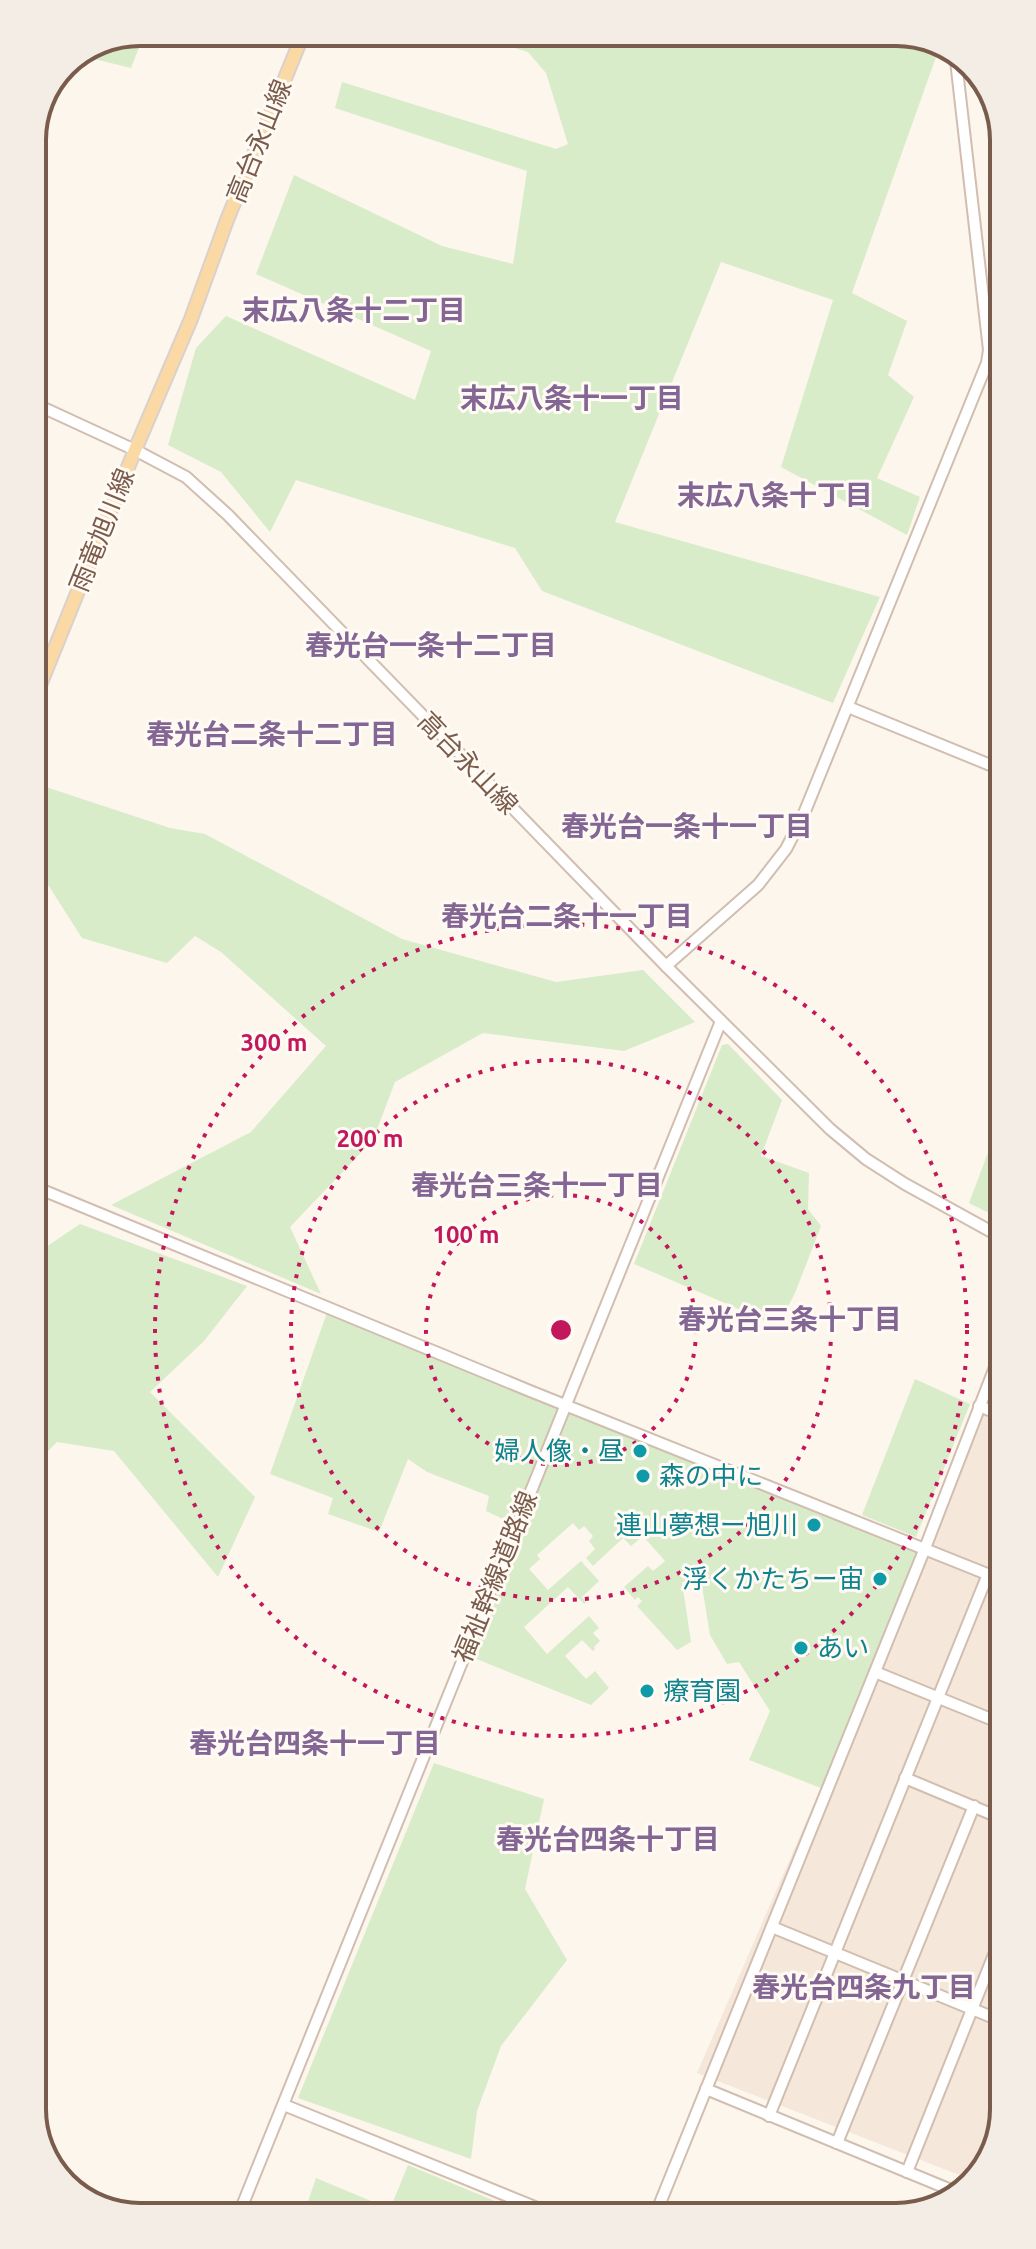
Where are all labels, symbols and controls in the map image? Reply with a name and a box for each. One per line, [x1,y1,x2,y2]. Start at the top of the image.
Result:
street label: 高台永山線 [221,75,296,207]
district label: 末広八条十二丁目 [242,294,466,325]
district label: 末広八条十一丁目 [460,382,684,413]
street label: 雨竜旭川線 [64,464,139,596]
district label: 末広八条十丁目 [677,479,873,510]
district label: 春光台一条十二丁目 [305,629,557,660]
street label: 高台永山線 [413,706,524,819]
district label: 春光台二条十二丁目 [146,718,398,749]
district label: 春光台一条十一丁目 [561,810,813,841]
district label: 春光台二条十一丁目 [441,900,693,931]
text: 300 m [241,1029,307,1056]
text: 200 m [337,1125,403,1152]
district label: 春光台三条十一丁目 [411,1169,663,1200]
text: 100 m [433,1221,499,1248]
district label: 春光台三条十丁目 [678,1303,902,1334]
centre of rings [547,1316,575,1344]
place label: 婦人像・昼 [494,1436,624,1465]
marker: 婦人像・昼 [631,1442,649,1460]
place label: 森の中に [659,1461,763,1490]
marker: 森の中に [634,1467,652,1485]
street label: 福祉幹線道路線 [447,1487,542,1667]
place label: 連山夢想ー旭川 [616,1510,798,1539]
marker: 連山夢想ー旭川 [805,1516,823,1534]
place label: 浮くかたちー宙 [682,1564,864,1593]
marker: 浮くかたちー宙 [871,1570,889,1588]
place label: あい [817,1633,869,1662]
marker: あい [792,1639,810,1657]
place label: 療育園 [663,1676,741,1705]
marker: 療育園 [638,1682,656,1700]
district label: 春光台四条十一丁目 [189,1727,441,1758]
district label: 春光台四条十丁目 [496,1823,720,1854]
district label: 春光台四条九丁目 [752,1971,976,2002]

